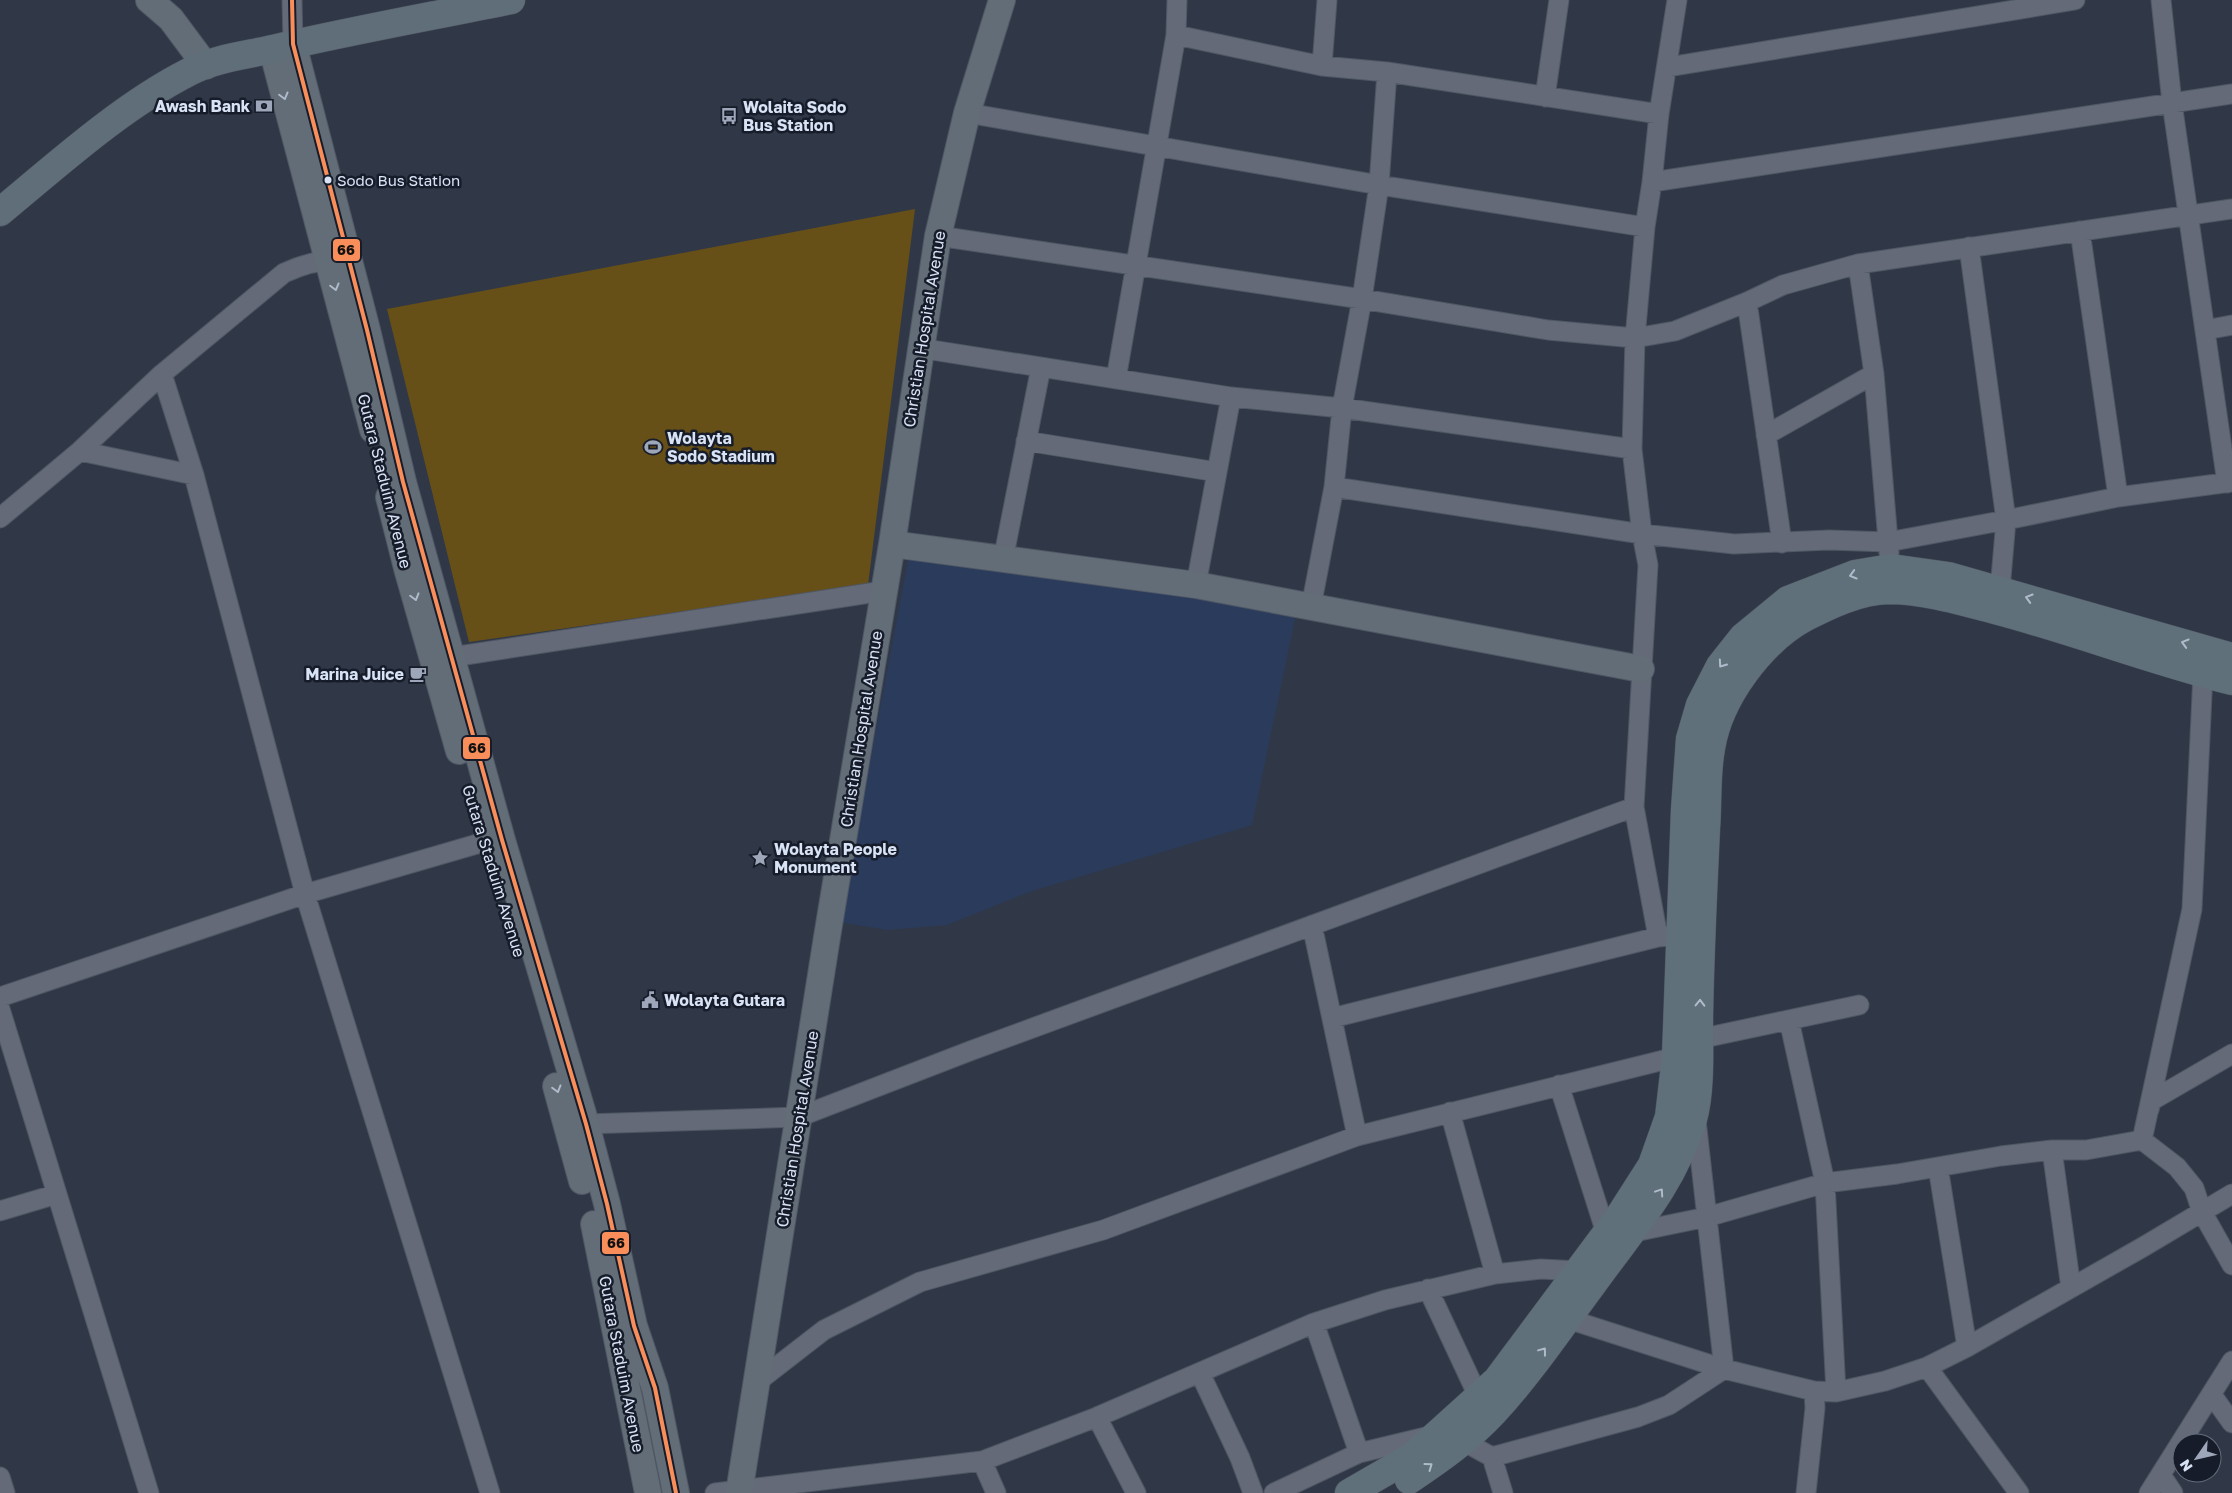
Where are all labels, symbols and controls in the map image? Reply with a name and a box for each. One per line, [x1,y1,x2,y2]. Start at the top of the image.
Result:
one-way arrow [279,92,289,100]
place label: Awash Bank [155,96,251,116]
bank icon: Awash Bank [254,96,274,116]
place label: Wolaita Sodo Bus Station [743,97,847,135]
bus stop icon: Wolaita Sodo Bus Station [719,106,739,126]
place label: Sodo Bus Station [337,171,460,189]
marker: Sodo Bus Station [323,175,333,185]
street label: Christian Hospital Avenue [899,229,949,429]
line badge: 66 [332,238,361,262]
text: 66 [337,241,355,258]
one-way arrow [329,283,339,291]
street label: Gutara Staduim Avenue [354,392,416,570]
place label: Wolayta Sodo Stadium [667,428,775,466]
sports icon: Wolayta Sodo Stadium [643,437,663,457]
one-way arrow [1850,569,1858,579]
one-way arrow [409,592,420,601]
one-way arrow [2025,594,2034,604]
street label: Christian Hospital Avenue [836,629,886,829]
one-way arrow [2182,639,2190,649]
one-way arrow [1719,658,1728,668]
place label: Marina Juice [305,664,404,684]
cafe icon: Marina Juice [408,664,428,684]
line badge: 66 [462,736,491,760]
text: 66 [468,739,486,756]
street label: Gutara Staduim Avenue [458,782,530,960]
place label: Wolayta People Monument [774,839,897,877]
place icon: Wolayta People Monument [750,848,770,868]
public building icon: Wolayta Gutara [640,990,660,1010]
place label: Wolayta Gutara [664,990,785,1010]
one-way arrow [1694,999,1705,1007]
street label: Christian Hospital Avenue [772,1029,822,1229]
one-way arrow [551,1085,561,1093]
one-way arrow [1654,1189,1663,1198]
line badge: 66 [601,1231,630,1255]
text: 66 [607,1234,625,1251]
street label: Gutara Staduim Avenue [595,1274,649,1454]
one-way arrow [1537,1347,1546,1357]
north arrow [2172,1433,2222,1483]
text: N [2176,1456,2196,1475]
one-way arrow [1423,1463,1433,1472]

